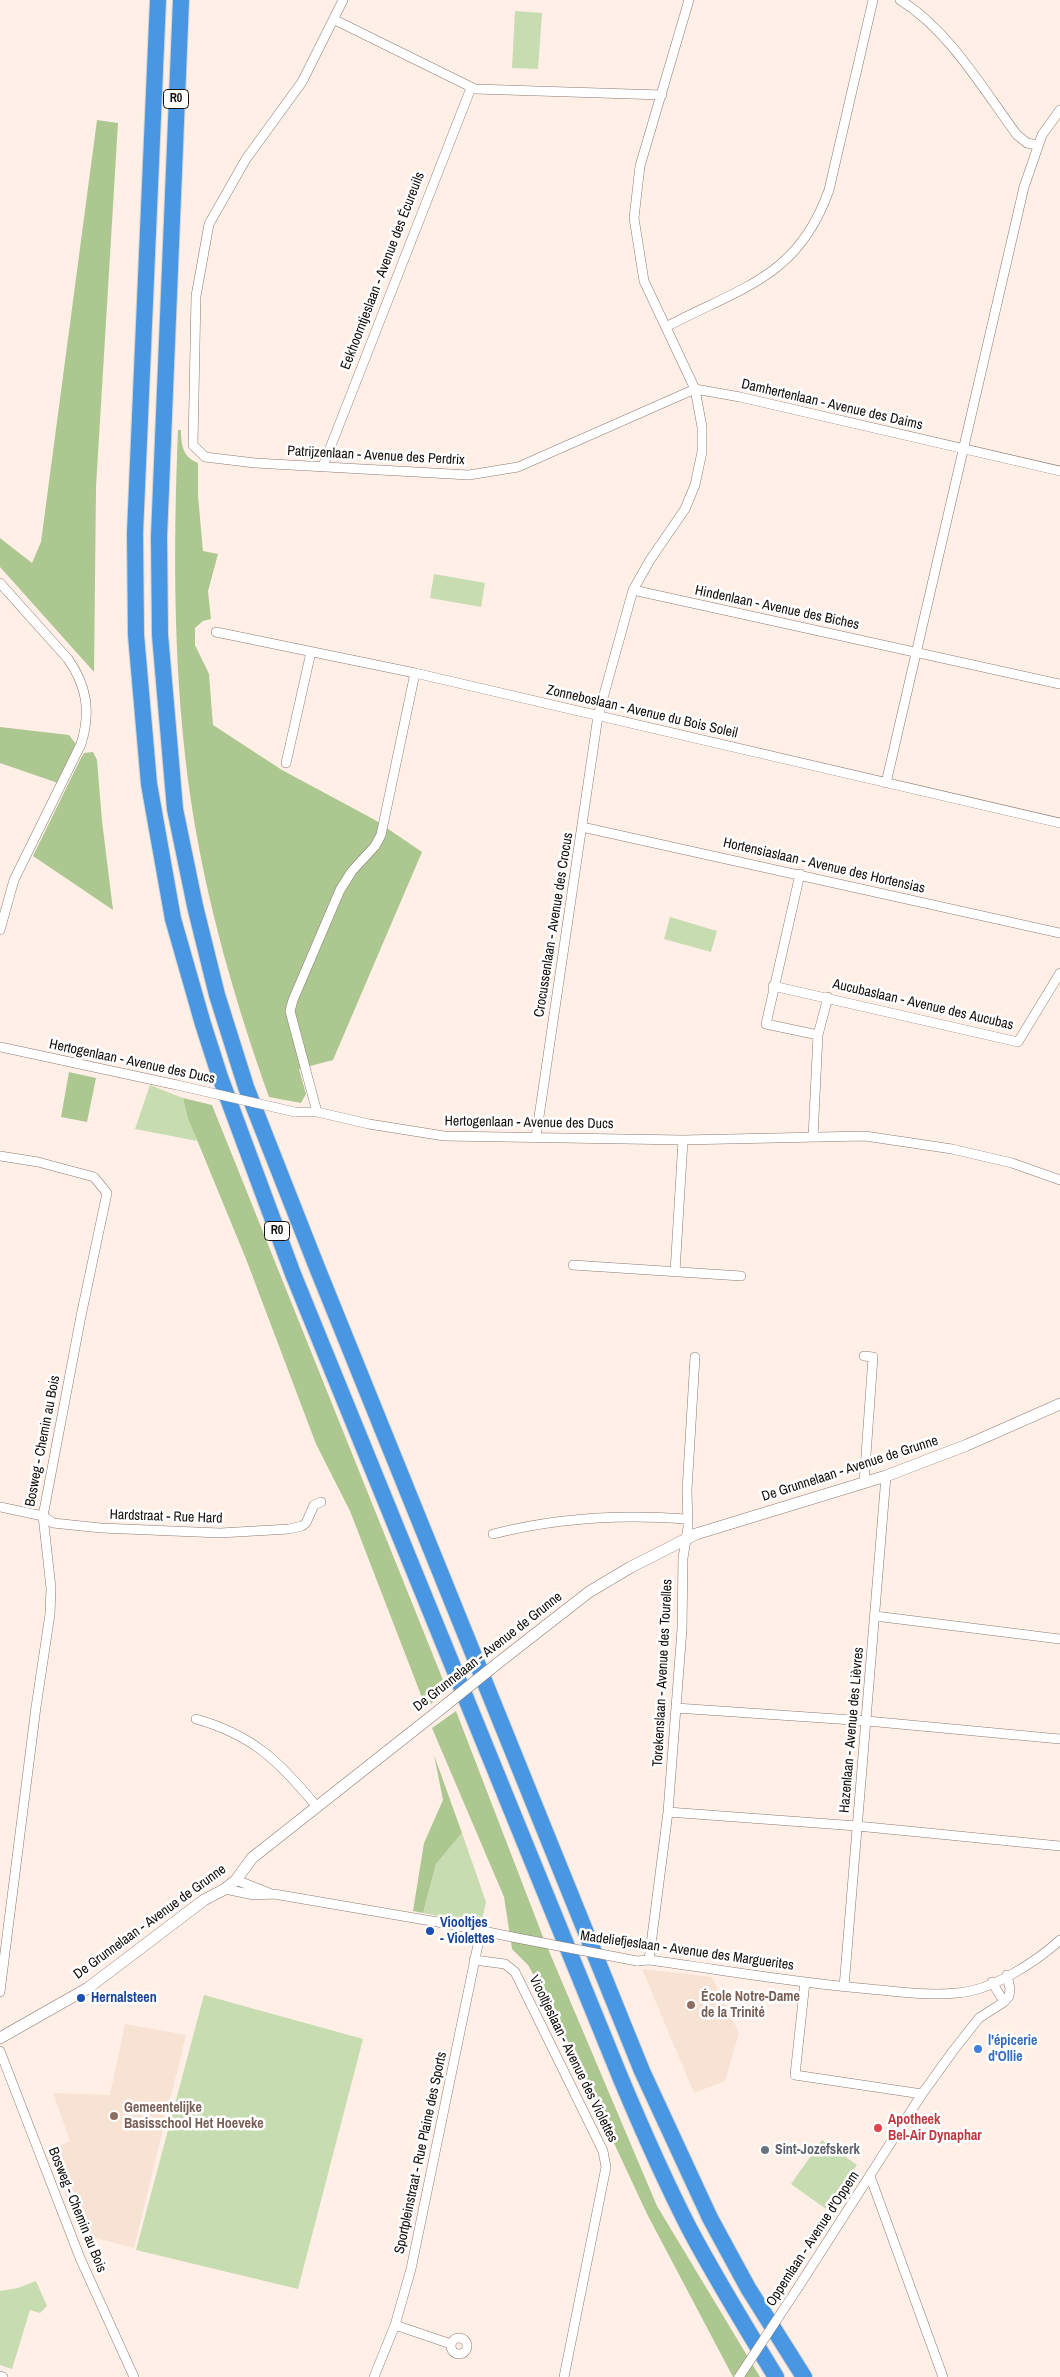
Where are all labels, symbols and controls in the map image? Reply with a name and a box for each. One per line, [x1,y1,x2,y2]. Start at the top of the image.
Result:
road number: R0 [164,90,188,108]
street label: Eekhoorntjeslaan - Avenue des Écureuils [337,170,429,372]
street label: Damhertenlaan - Avenue des Daims [740,376,924,434]
street label: Patrijzenlaan - Avenue des Perdrix [287,443,465,469]
street label: Hindenlaan - Avenue des Biches [693,582,861,634]
street label: Zonneboslaan - Avenue du Bois Soleil [545,682,739,742]
street label: Crocussenlaan - Avenue des Crocus [531,831,577,1019]
street label: Hortensiaslaan - Avenue des Hortensias [721,835,927,897]
street label: Aucubaslaan - Avenue des Aucubas [831,976,1015,1034]
street label: Hertogenlaan - Avenue des Ducs [48,1036,216,1088]
street label: Hertogenlaan - Avenue des Ducs [444,1113,614,1133]
road number: R0 [264,1222,290,1240]
street label: Bosweg - Chemin au Bois [22,1374,64,1508]
street label: De Grunnelaan - Avenue de Grunne [760,1433,940,1505]
street label: Hardstraat - Rue Hard [109,1507,223,1527]
street label: Torekenslaan - Avenue des Tourelles [650,1579,676,1767]
street label: De Grunnelaan - Avenue de Grunne [410,1589,566,1715]
street label: Hazenlaan - Avenue des Lièvres [836,1646,868,1814]
street label: De Grunnelaan - Avenue de Grunne [71,1861,229,1983]
place label: Viooltjes - Violettes [440,1915,495,1948]
marker: Viooltjes - Violettes [424,1925,436,1937]
street label: Madeliefjeslaan - Avenue des Marguerites [579,1928,795,1974]
street label: Viooltjeslaan - Avenue des Violettes [525,1973,621,2145]
place label: École Notre-Dame de la Trinité [701,1989,800,2021]
place label: Hernalsteen [91,1990,157,2006]
marker: Hernalsteen [75,1992,87,2004]
marker: École Notre-Dame de la Trinité [685,1999,697,2011]
place label: l'épicerie d'Ollie [988,2033,1037,2066]
marker: l'épicerie d'Ollie [972,2043,984,2055]
street label: Sportpleinstraat - Rue Plaine des Sports [391,2050,451,2256]
place label: Gemeentelijke Basisschool Het Hoeveke [124,2100,264,2132]
marker: Gemeentelijke Basisschool Het Hoeveke [108,2110,120,2122]
place label: Apotheek Bel-Air Dynaphar [888,2112,982,2144]
marker: Apotheek Bel-Air Dynaphar [872,2122,884,2134]
place label: Sint-Jozefskerk [775,2142,860,2158]
marker: Sint-Jozefskerk [759,2144,771,2156]
street label: Bosweg - Chemin au Bois [44,2145,110,2275]
street label: Oppemlaan - Avenue d'Oppem [763,2168,863,2310]

